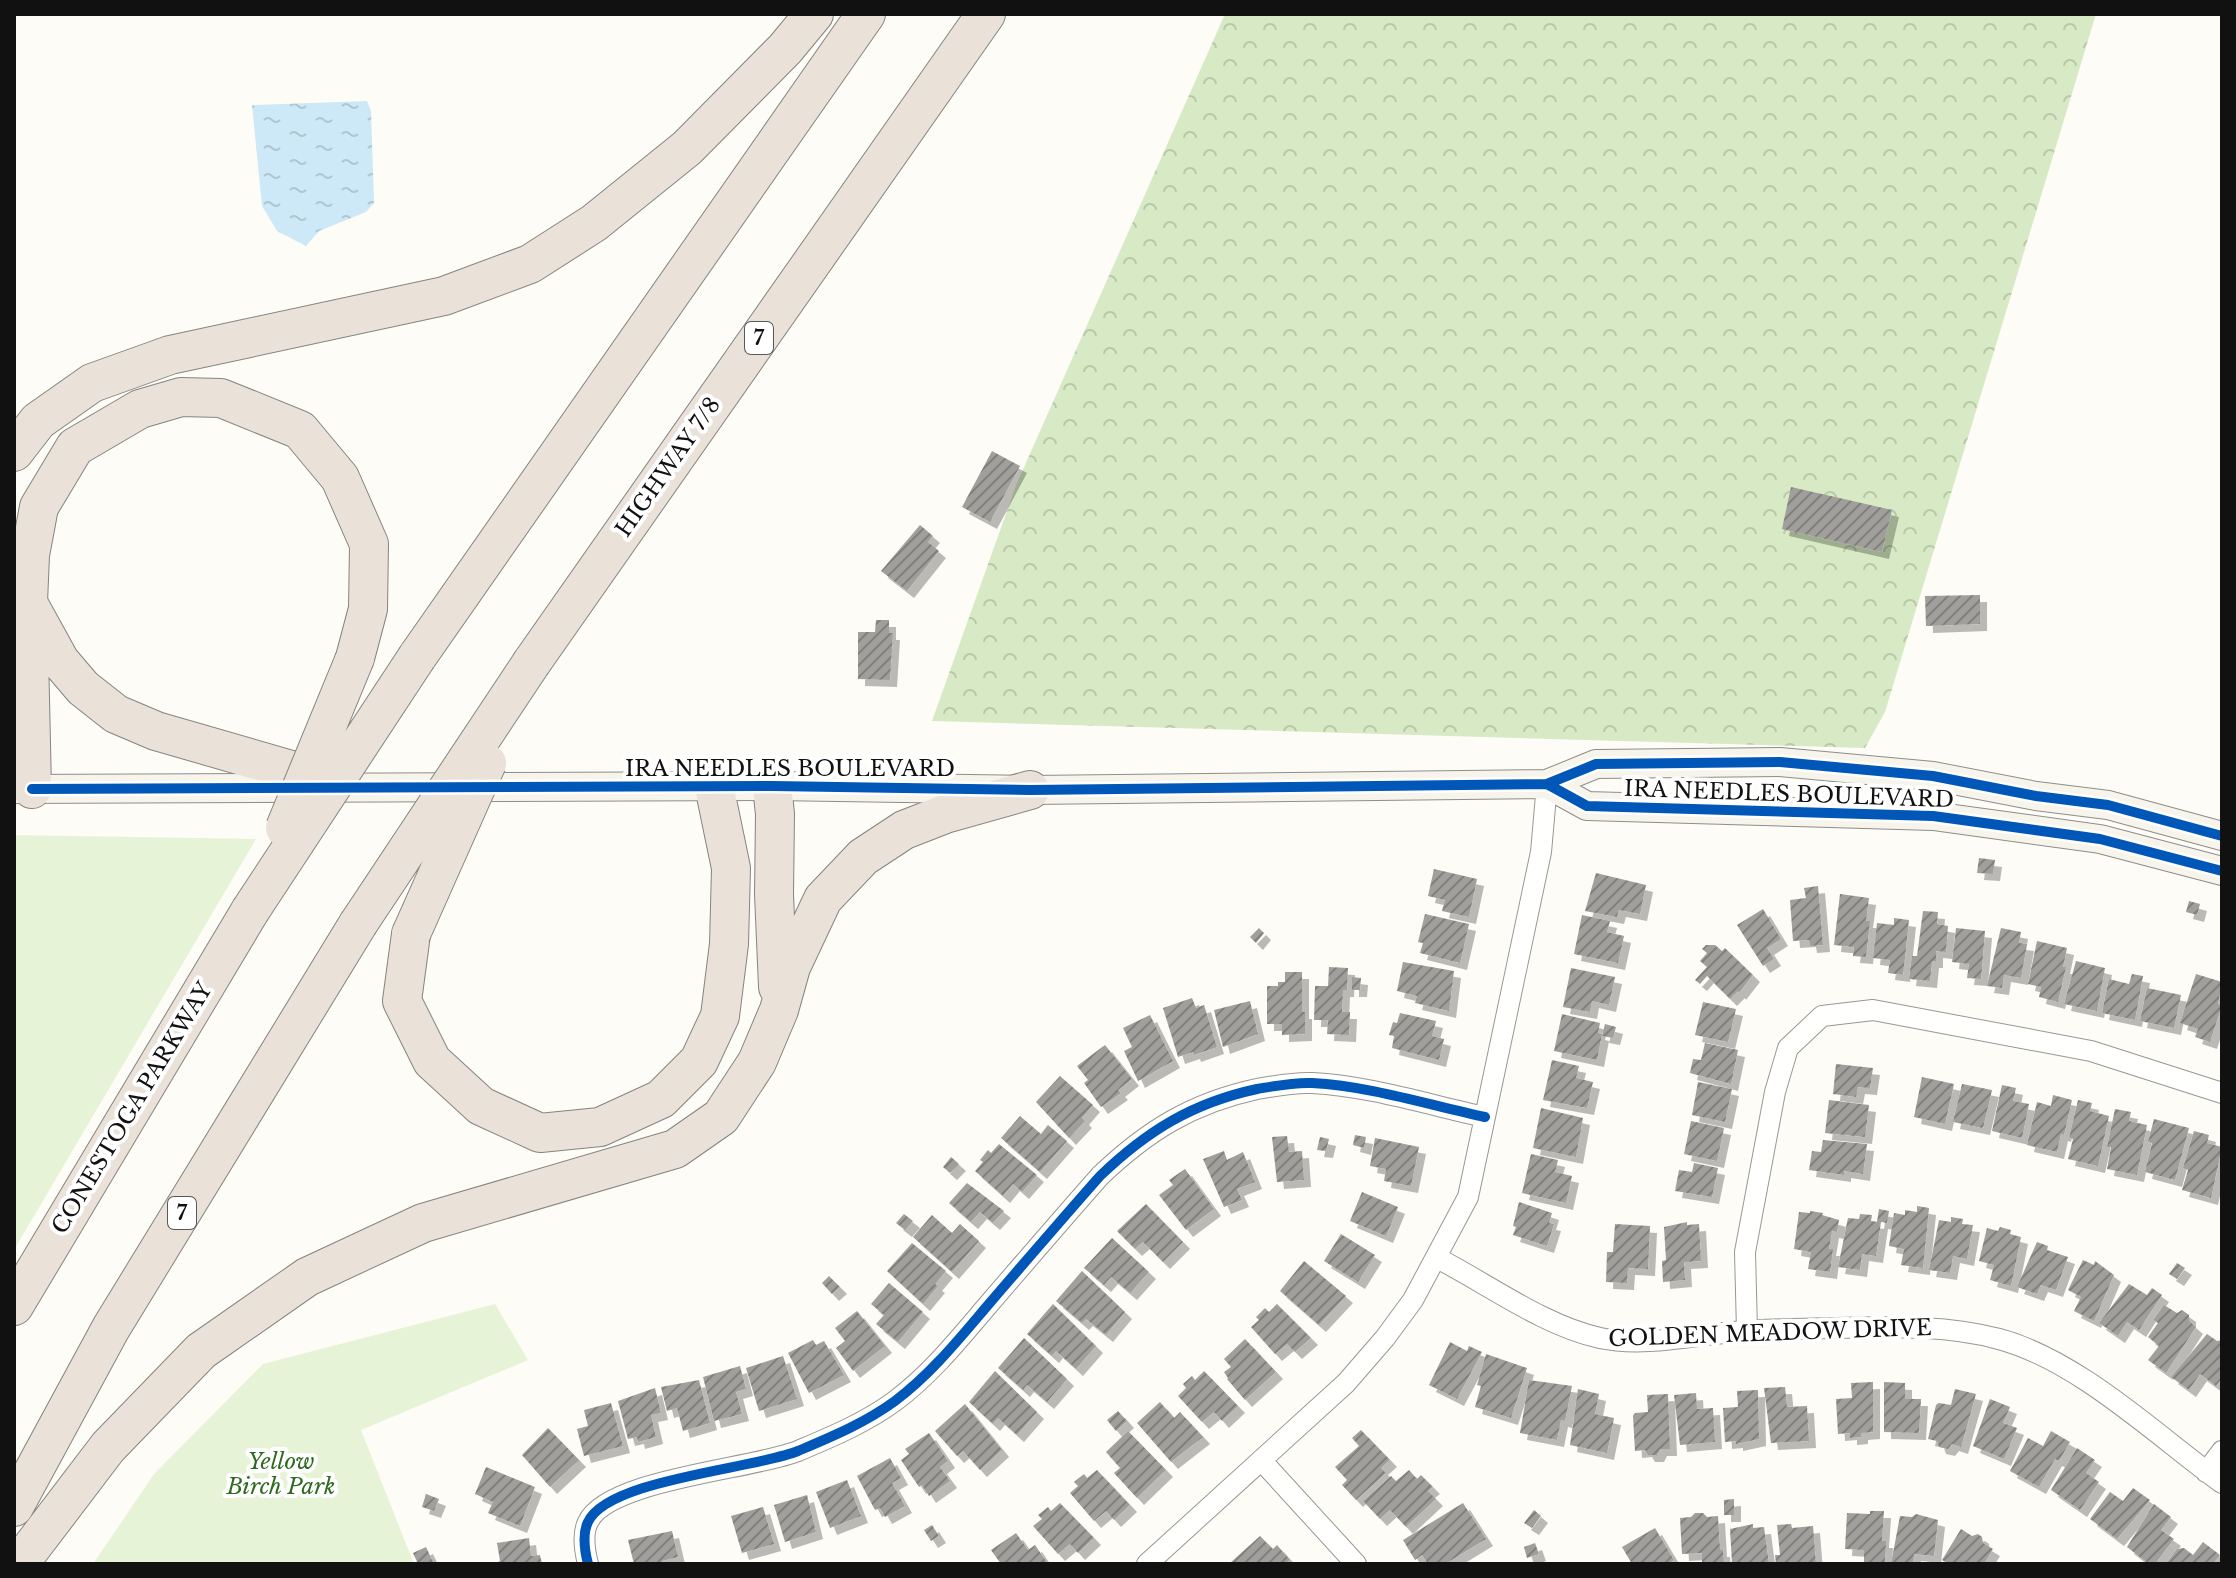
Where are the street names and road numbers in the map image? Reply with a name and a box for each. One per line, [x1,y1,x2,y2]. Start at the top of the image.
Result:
road number: 7 [745,322,773,354]
street label: HIGHWAY 7/8 [610,392,726,542]
street label: IRA NEEDLES BOULEVARD [625,755,955,782]
street label: IRA NEEDLES BOULEVARD [1624,775,1954,813]
street label: CONESTOGA PARKWAY [46,977,218,1239]
road number: 7 [168,1197,196,1229]
street label: GOLDEN MEADOW DRIVE [1608,1314,1932,1352]

